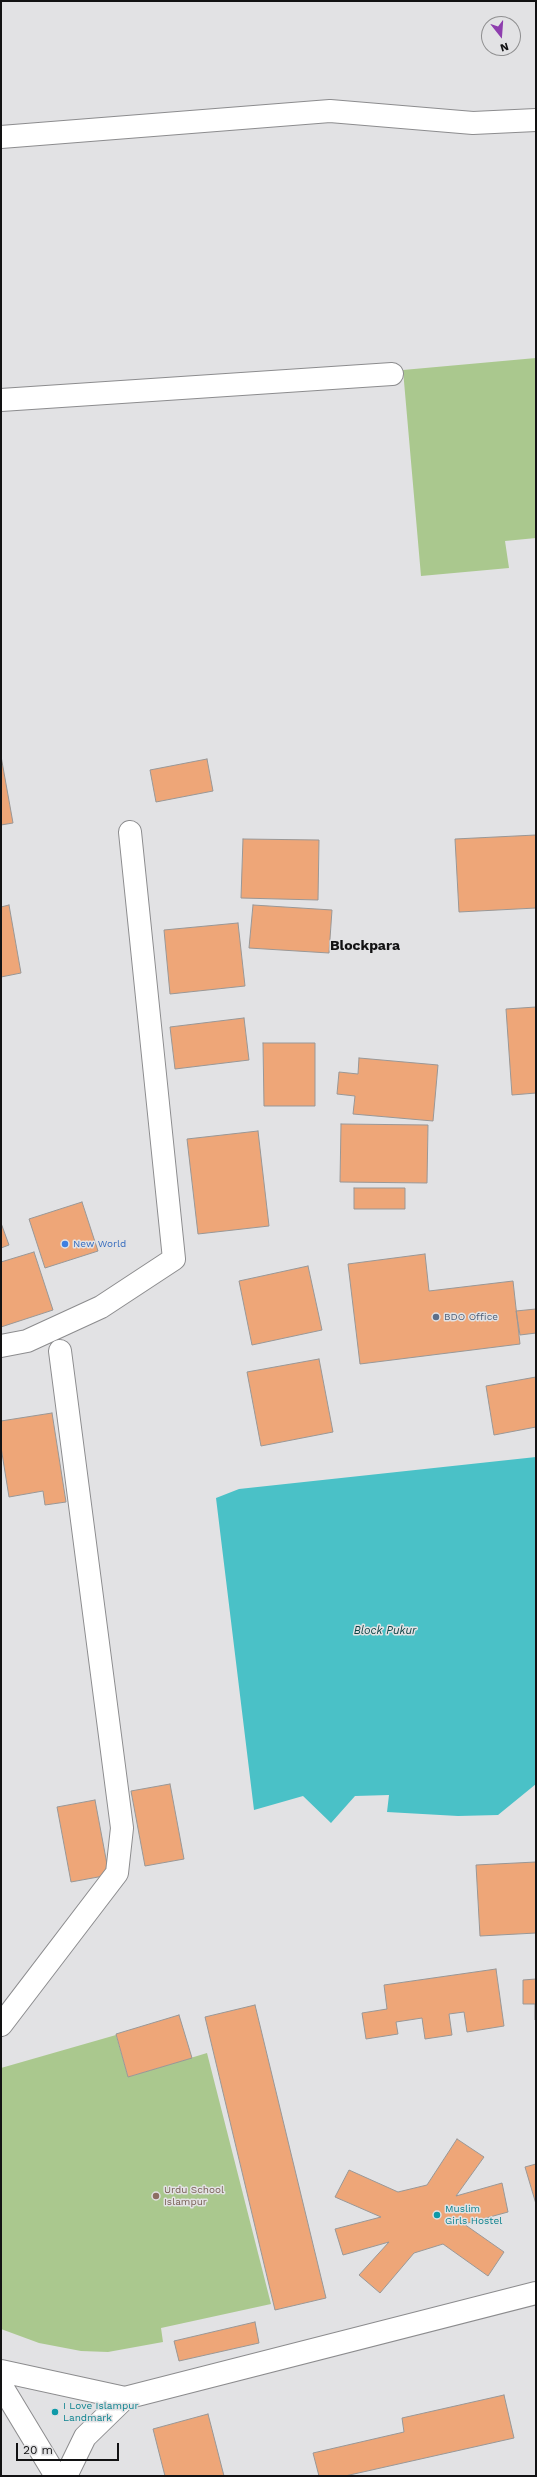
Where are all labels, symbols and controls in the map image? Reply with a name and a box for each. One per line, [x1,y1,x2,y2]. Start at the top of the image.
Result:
north arrow [481,16,521,56]
text: N [499,40,510,54]
district label: Blockpara [330,938,400,954]
place label: New World [73,1238,126,1250]
marker: New World [60,1239,70,1249]
place label: BDO Office [444,1311,498,1323]
marker: BDO Office [431,1312,441,1322]
water label: Block Pukur [354,1624,416,1638]
place label: Urdu School Islampur [164,2184,224,2208]
marker: Urdu School Islampur [151,2191,161,2201]
place label: Muslim Girls Hostel [445,2203,502,2226]
marker: Muslim Girls Hostel [432,2210,442,2220]
place label: I Love Islampur Landmark [63,2400,138,2424]
marker: I Love Islampur Landmark [50,2407,60,2417]
scale bar [18,2435,121,2461]
text: 20 m [23,2443,53,2457]

